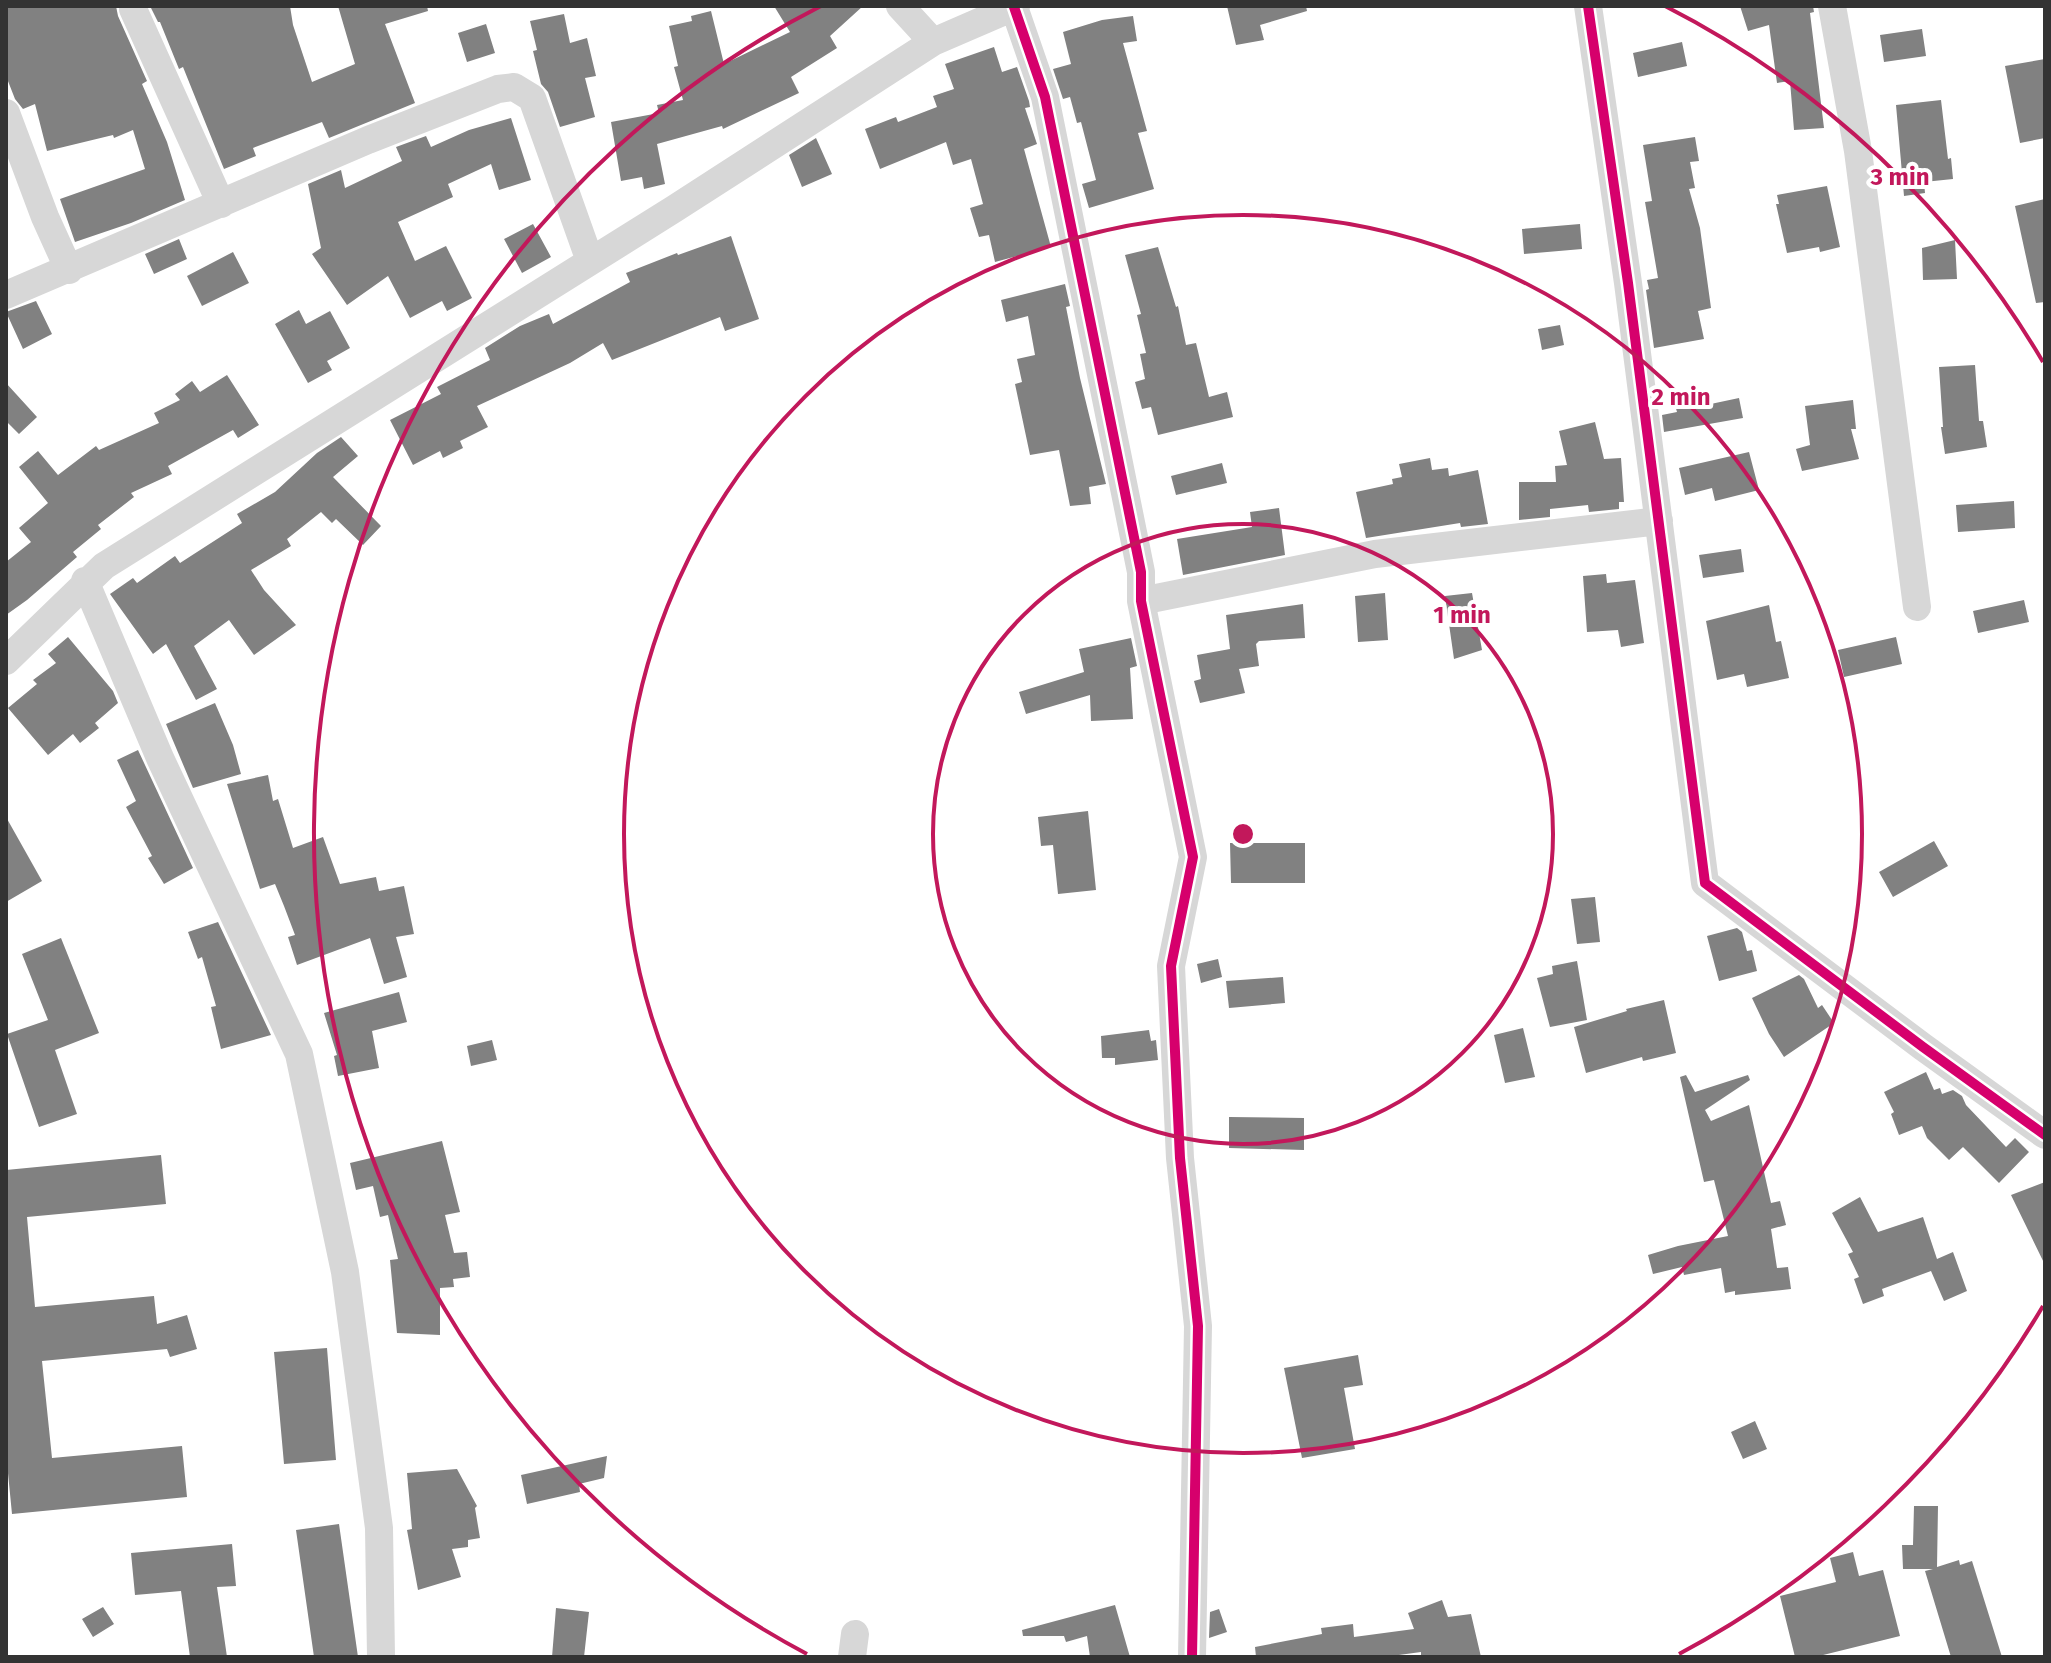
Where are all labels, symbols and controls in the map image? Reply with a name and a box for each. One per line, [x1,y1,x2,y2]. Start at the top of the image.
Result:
text: 3 min [1869,163,1930,191]
text: 2 min [1652,383,1711,411]
text: 1 min [1433,601,1491,629]
centre of rings [1229,820,1257,848]

